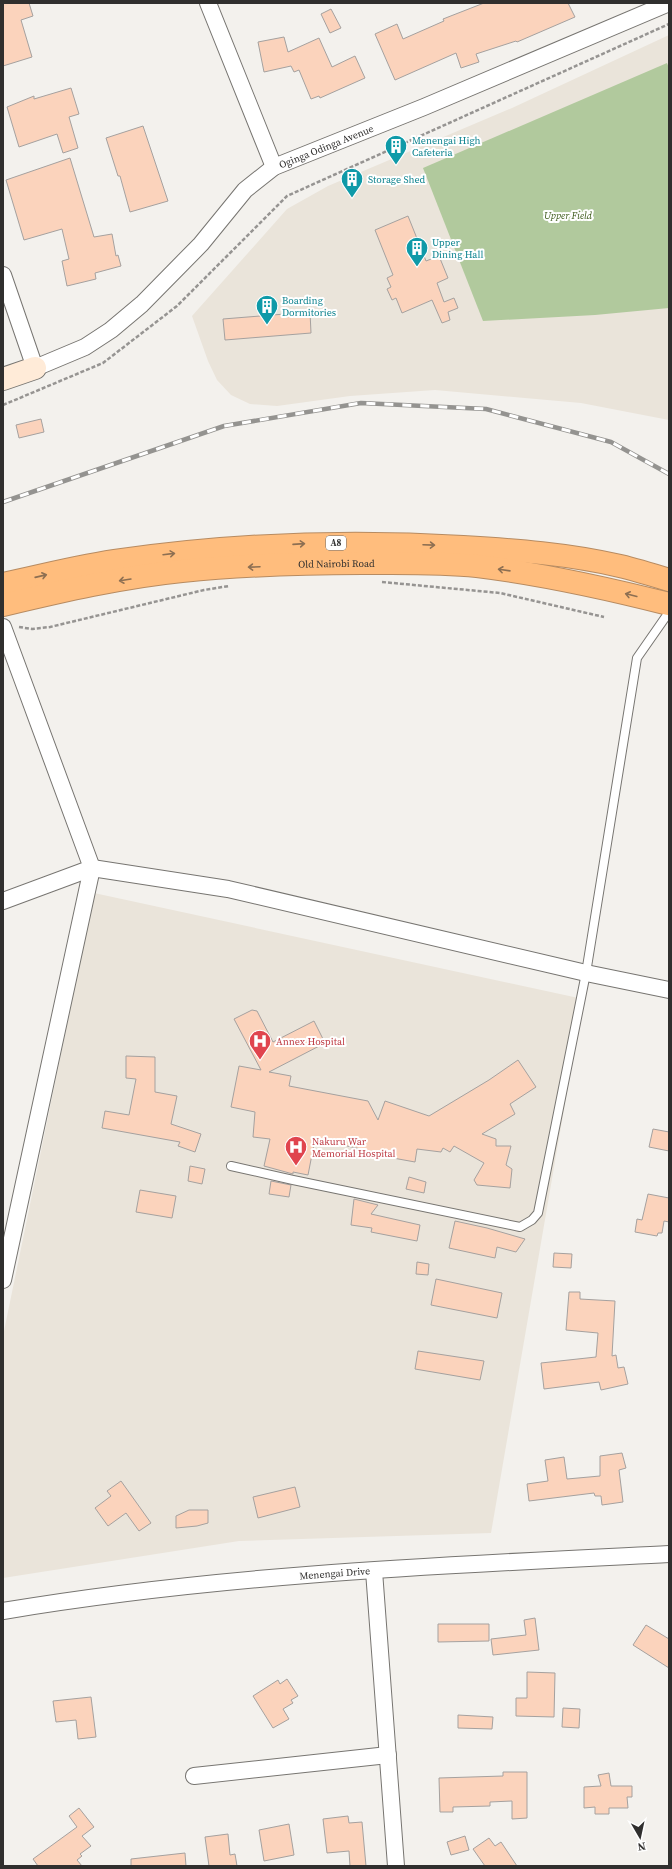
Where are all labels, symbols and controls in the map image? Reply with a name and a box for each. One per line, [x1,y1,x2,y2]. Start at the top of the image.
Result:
street label: Oginga Odinga Avenue [277,121,375,171]
building icon: Menengai High Cafeteria [383,133,409,166]
place label: Menengai High Cafeteria [412,134,480,159]
building icon: Storage Shed [339,166,365,199]
place label: Storage Shed [368,173,426,186]
park label: Upper Field [544,209,593,222]
building icon: Upper Dining Hall [404,235,430,268]
place label: Upper Dining Hall [432,236,483,261]
building icon: Boarding Dormitories [254,293,280,326]
place label: Boarding Dormitories [282,294,336,319]
road number: A8 [326,536,346,550]
one-way arrow [292,541,305,548]
one-way arrow [422,541,435,549]
one-way arrow [162,550,175,558]
street label: Old Nairobi Road [298,556,375,570]
one-way arrow [248,563,261,570]
one-way arrow [498,566,511,574]
one-way arrow [34,571,47,579]
one-way arrow [119,576,132,584]
one-way arrow [625,590,638,598]
hospital icon: Annex Hospital [247,1028,273,1061]
place label: Annex Hospital [276,1035,345,1048]
hospital icon: Nakuru War Memorial Hospital [283,1134,309,1167]
place label: Nakuru War Memorial Hospital [312,1135,396,1160]
street label: Menengai Drive [299,1564,370,1582]
north arrow [620,1817,660,1857]
text: N [636,1838,647,1854]

